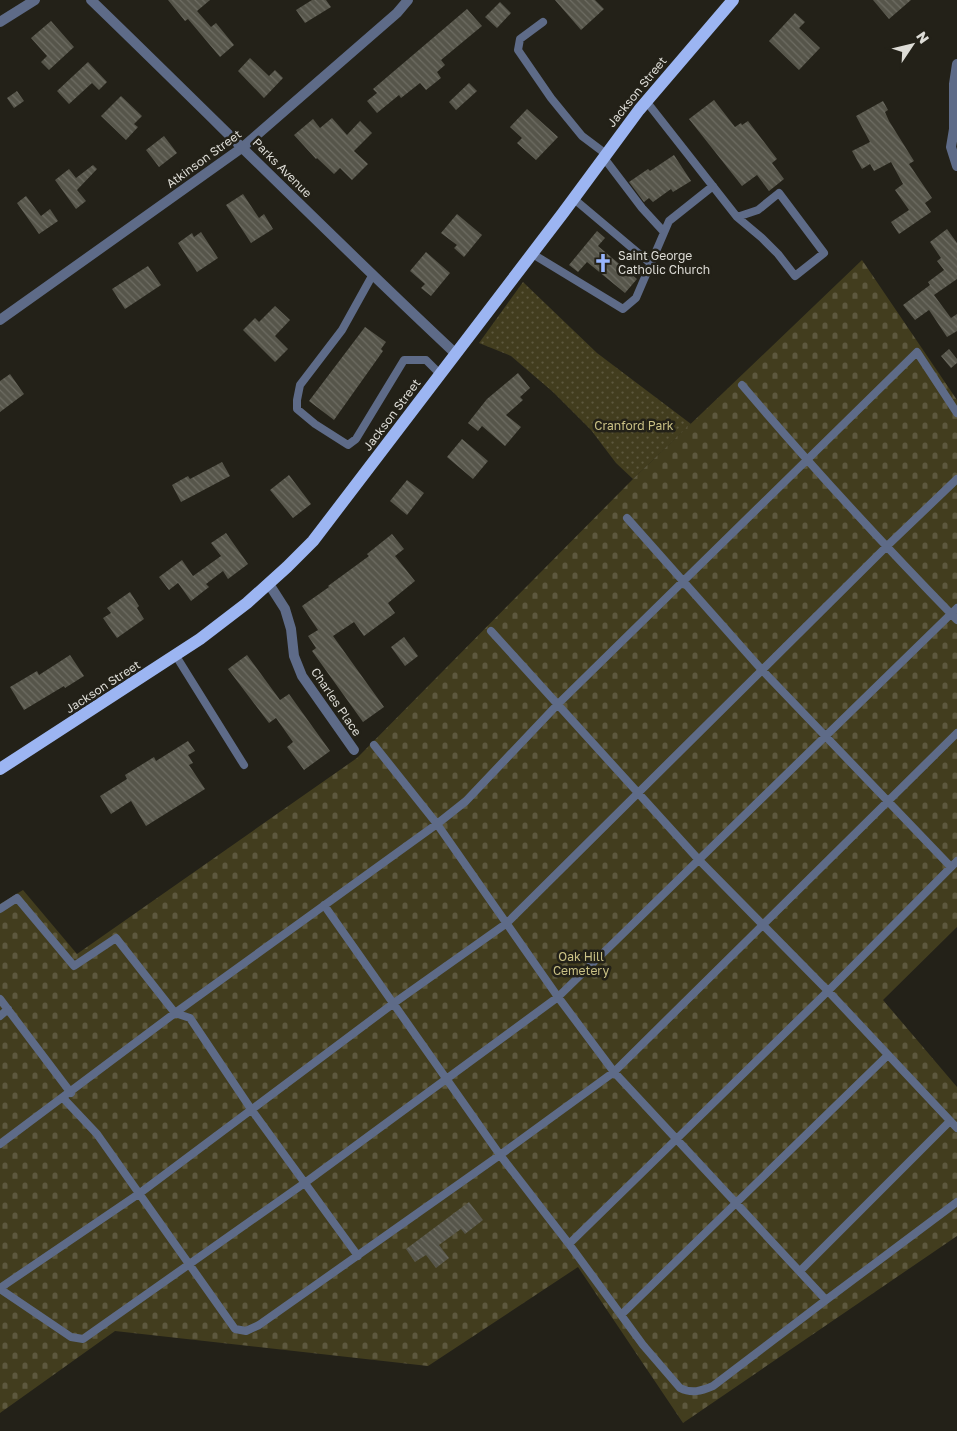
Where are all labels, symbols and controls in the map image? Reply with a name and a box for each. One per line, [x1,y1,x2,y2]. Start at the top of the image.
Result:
north arrow [887,20,937,70]
text: N [913,28,933,46]
street label: Jackson Street [604,53,670,130]
street label: Atkinson Street [163,126,244,191]
street label: Parks Avenue [250,135,315,200]
place label: Saint George Catholic Church [618,248,710,277]
church icon: Saint George Catholic Church [592,252,614,274]
street label: Jackson Street [360,376,424,454]
park label: Cranford Park [594,418,674,433]
street label: Jackson Street [62,657,143,716]
street label: Charles Place [308,665,365,739]
park label: Oak Hill Cemetery [553,949,609,978]

